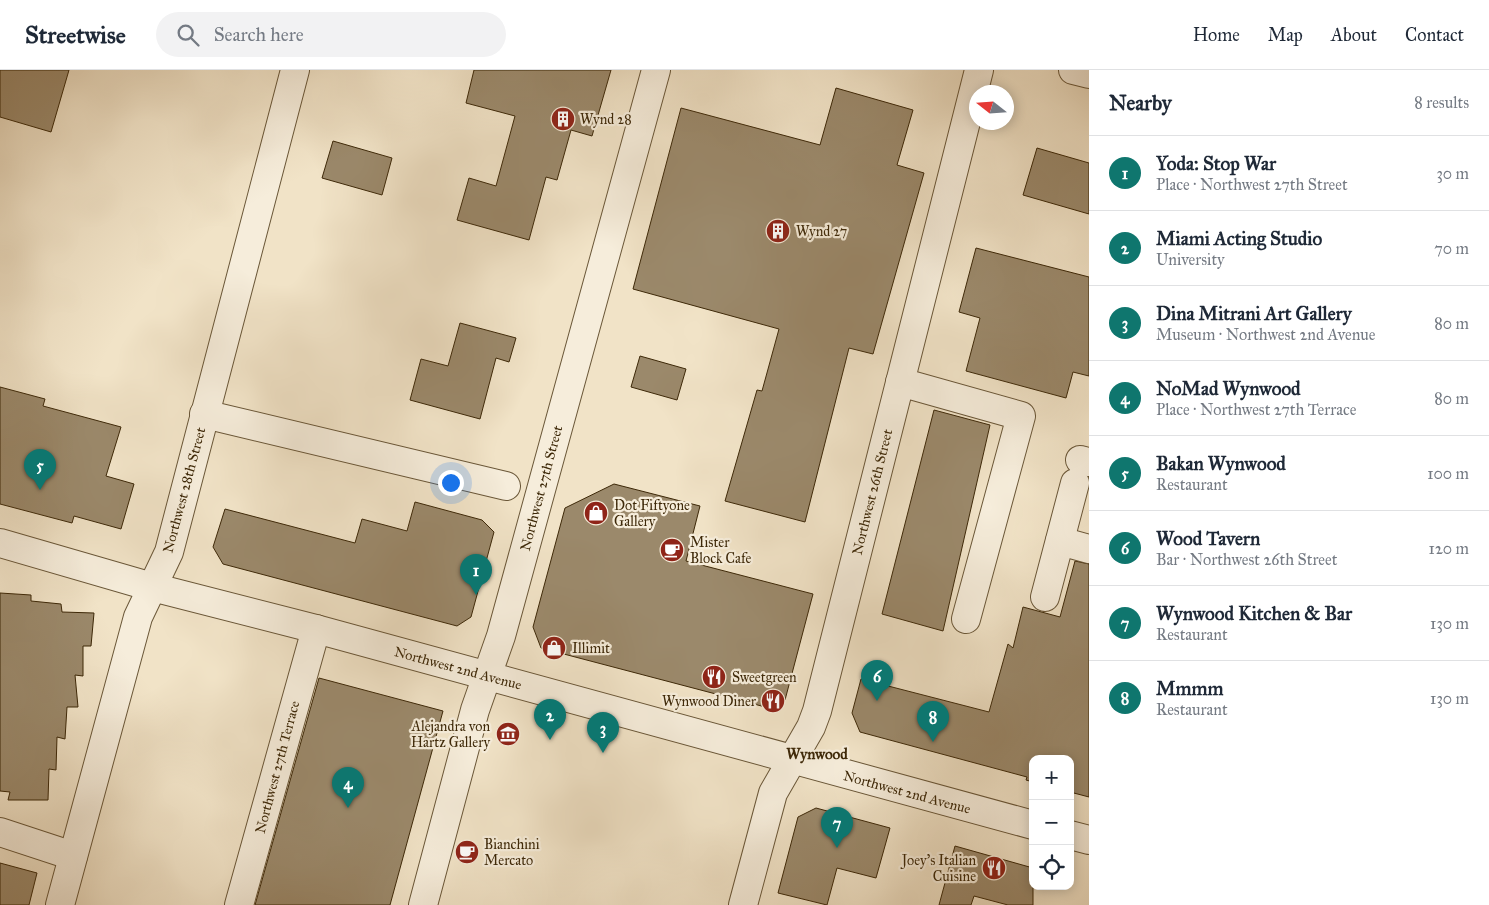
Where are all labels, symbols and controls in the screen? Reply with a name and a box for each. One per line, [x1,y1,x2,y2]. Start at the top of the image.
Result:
search box [156,12,506,57]
text: Streetwise [25,20,126,50]
icon: search [174,21,202,49]
text: Search here [214,23,304,46]
text: Home [1193,24,1240,46]
text: Map [1268,24,1303,46]
text: About [1331,24,1377,46]
text: Contact [1405,24,1464,46]
north arrow [969,85,1014,130]
text: Nearby [1109,90,1172,116]
text: 8 results [1414,93,1469,112]
building icon: Wynd 28 [550,106,576,132]
place label: Wynd 28 [580,111,632,128]
text: Yoda: Stop War [1156,152,1276,175]
text: 1 [1122,164,1128,183]
text: 30 m [1436,164,1469,183]
text: Place · Northwest 27th Street [1156,175,1348,194]
building icon: Wynd 27 [765,218,791,244]
place label: Wynd 27 [796,223,847,240]
text: Miami Acting Studio [1156,227,1322,250]
text: 2 [1121,239,1129,258]
text: 70 m [1434,239,1469,258]
text: University [1156,250,1225,269]
text: Dina Mitrani Art Gallery [1156,302,1352,325]
text: 3 [1122,314,1128,333]
text: 80 m [1434,314,1469,333]
text: Museum · Northwest 2nd Avenue [1156,325,1376,344]
text: NoMad Wynwood [1156,377,1301,400]
text: 4 [1121,389,1129,408]
text: 80 m [1434,389,1469,408]
text: Place · Northwest 27th Terrace [1156,400,1356,419]
street label: Northwest 27th Street [517,424,566,553]
street label: Northwest 28th Street [160,425,209,555]
street label: Northwest 26th Street [849,427,896,557]
pin: 5 [24,449,56,490]
text: Bakan Wynwood [1156,452,1286,475]
text: 5 [1121,464,1129,483]
text: 100 m [1427,464,1469,483]
your location [438,470,464,496]
text: Restaurant [1156,475,1228,494]
place label: Dot Fiftyone Gallery [614,497,690,530]
shop icon: Dot Fiftyone Gallery [583,500,609,526]
text: Wood Tavern [1156,527,1260,550]
place label: Mister Block Cafe [690,534,752,567]
cafe icon: Mister Block Cafe [659,537,685,563]
text: 6 [1121,539,1129,558]
text: 120 m [1429,539,1469,558]
text: Bar · Northwest 26th Street [1156,550,1337,569]
pin: 1 [460,554,492,595]
text: Wynwood Kitchen & Bar [1156,602,1352,625]
text: 7 [1121,614,1129,633]
text: 130 m [1430,614,1469,633]
text: Restaurant [1156,625,1228,644]
shop icon: Illimit [541,635,567,661]
place label: Illimit [572,640,610,657]
street label: Northwest 2nd Avenue [392,643,524,694]
pin: 6 [861,660,893,701]
restaurant icon: Sweetgreen [701,664,727,690]
place label: Sweetgreen [732,669,797,686]
text: Mmmm [1156,677,1223,700]
restaurant icon: Wynwood Diner [760,688,786,714]
text: 8 [1121,689,1129,708]
text: 130 m [1430,689,1469,708]
place label: Wynwood Diner [662,693,757,710]
street label: Northwest 27th Terrace [252,699,303,835]
pin: 2 [534,699,566,740]
text: Restaurant [1156,700,1228,719]
pin: 8 [917,701,949,742]
pin: 3 [587,712,619,753]
place label: Alejandra von Hartz Gallery [411,718,490,751]
museum icon: Alejandra von Hartz Gallery [495,721,521,747]
district label: Wynwood [786,745,848,764]
map controls [1029,755,1074,890]
button: + [1029,755,1074,800]
pin: 4 [332,767,364,808]
street label: Northwest 2nd Avenue [841,767,973,818]
button: − [1029,800,1074,845]
pin: 7 [821,807,853,848]
place label: Bianchini Mercato [484,836,540,869]
cafe icon: Bianchini Mercato [454,839,480,865]
button: locate [1029,845,1074,890]
place label: Joey's Italian Cuisine [900,852,976,885]
restaurant icon: Joey's Italian Cuisine [981,855,1007,881]

